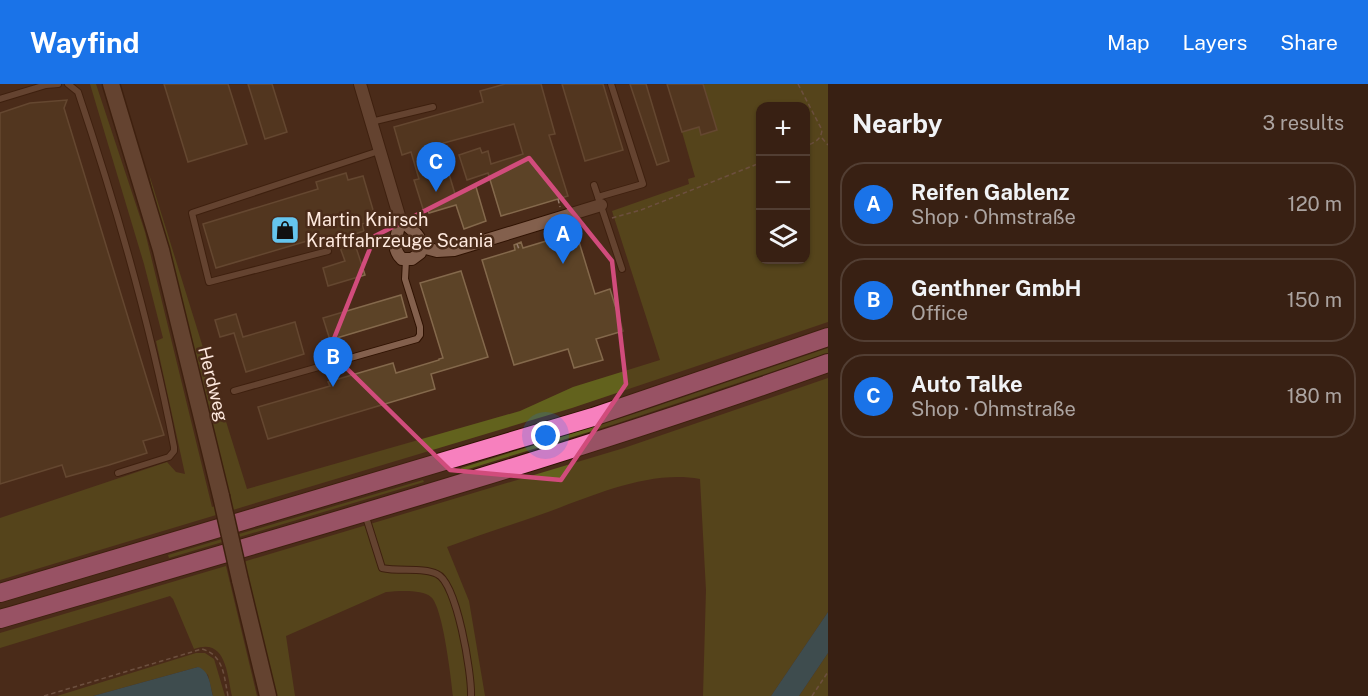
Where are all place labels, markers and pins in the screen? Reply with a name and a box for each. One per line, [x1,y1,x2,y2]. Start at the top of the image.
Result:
pin: C [416,142,456,192]
place label: Martin Knirsch Kraftfahrzeuge Scania [306,209,493,251]
shop icon: Martin Knirsch Kraftfahrzeuge Scania [269,214,301,246]
pin: A [544,214,582,264]
pin: B [314,338,352,387]

